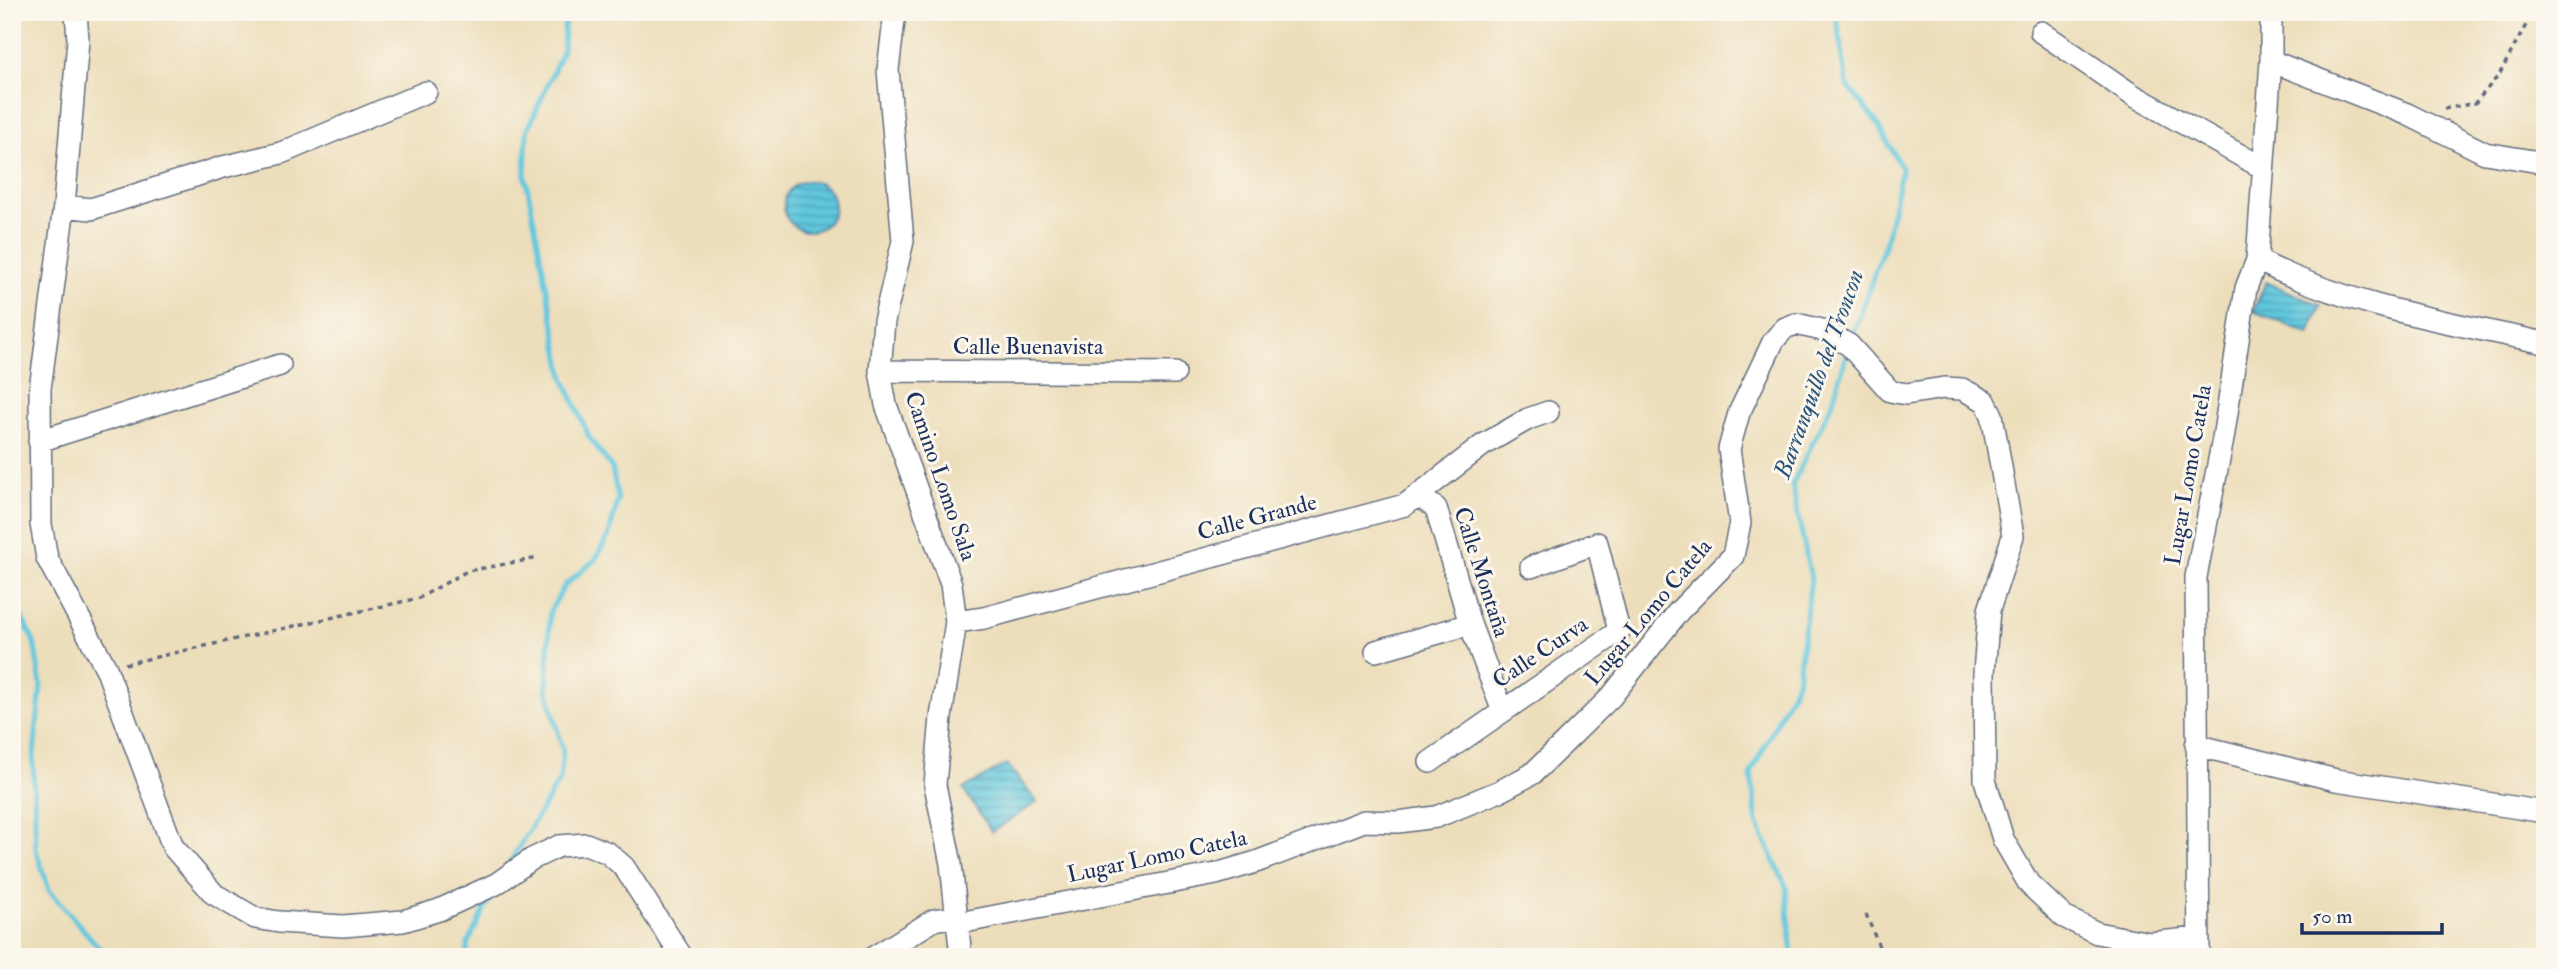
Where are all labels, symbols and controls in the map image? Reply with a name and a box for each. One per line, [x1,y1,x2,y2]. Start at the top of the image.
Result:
water label: Barranquillo del Troncon [1767,265,1871,483]
street label: Calle Buenavista [953,332,1104,361]
street label: Lugar Lomo Catela [2158,382,2218,568]
street label: Camino Lomo Sala [898,388,984,565]
street label: Calle Grande [1194,487,1320,547]
street label: Calle Montaña [1447,503,1517,641]
street label: Lugar Lomo Catela [1578,532,1718,691]
street label: Calle Curva [1487,609,1594,694]
street label: Lugar Lomo Catela [1065,823,1250,889]
scale bar [2302,892,2442,936]
text: 50 m [2312,903,2353,930]

